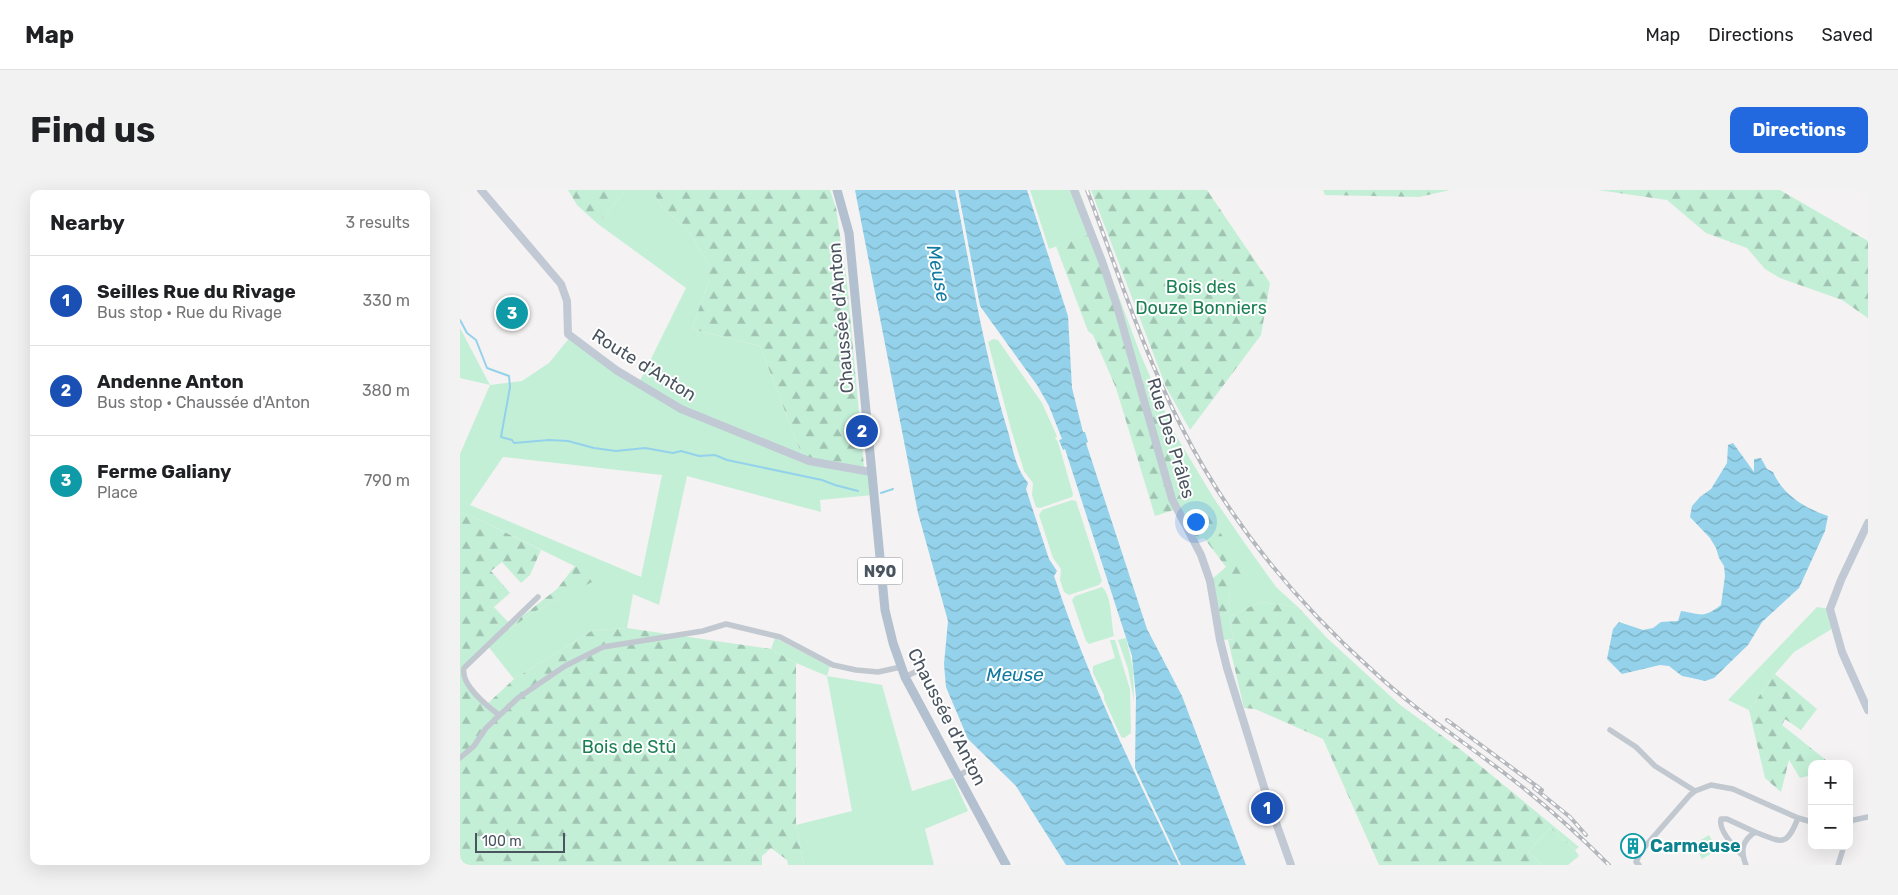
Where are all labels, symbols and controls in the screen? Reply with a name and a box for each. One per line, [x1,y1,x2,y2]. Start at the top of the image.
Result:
text: Map [25,21,74,49]
text: Map [1645,24,1680,46]
text: Directions [1708,24,1794,46]
text: Saved [1822,24,1873,46]
button: Directions [1730,107,1868,153]
text: Find us [30,109,155,151]
text: Nearby [50,210,125,235]
text: 3 results [345,213,410,232]
street label: Chaussée d'Anton [823,242,859,394]
water label: Meuse [922,243,955,304]
park label: Bois des Douze Bonniers [1135,276,1267,319]
text: Seilles Rue du Rivage [97,280,296,303]
text: 1 [62,291,70,310]
text: 330 m [362,291,410,310]
pin: 3 [496,294,528,332]
text: Bus stop · Rue du Rivage [97,303,282,322]
street label: Route d'Anton [588,324,700,406]
text: Andenne Anton [97,370,244,393]
street label: Rue Des Prâles [1142,375,1200,501]
text: 2 [61,381,71,400]
text: 380 m [362,381,410,400]
text: Bus stop · Chaussée d'Anton [97,393,310,412]
pin: 2 [846,412,878,450]
text: Ferme Galiany [97,460,231,483]
text: 3 [61,471,71,490]
text: 790 m [364,471,410,490]
text: Place [97,483,138,502]
your location [1183,509,1209,535]
road number: N90 [858,558,902,584]
street label: Chaussée d'Anton [903,645,991,789]
water label: Meuse [986,663,1044,686]
park label: Bois de Stû [582,736,676,758]
map controls [1808,760,1853,850]
button: + [1808,760,1853,805]
pin: 1 [1251,789,1283,827]
button: − [1808,805,1853,850]
scale bar [475,830,565,853]
text: 100 m [482,833,522,850]
building icon: Carmeuse [1620,833,1646,859]
place label: Carmeuse [1650,835,1741,857]

